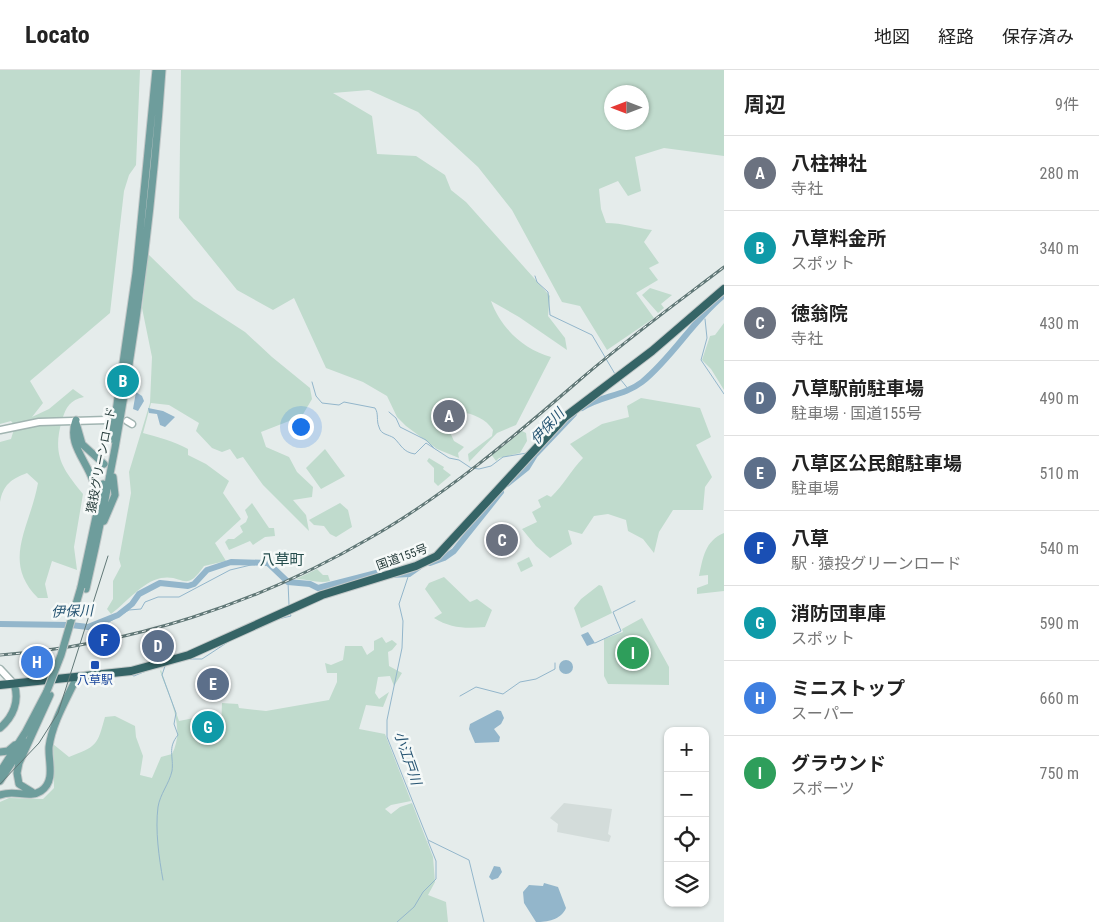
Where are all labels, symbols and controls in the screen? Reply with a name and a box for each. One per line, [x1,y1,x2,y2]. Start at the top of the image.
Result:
text: Locato [25,21,90,49]
text: 地図 [874,26,910,47]
text: 経路 [938,26,974,47]
text: 保存済み [1002,26,1074,47]
north arrow [604,85,649,130]
text: 周辺 [744,93,786,117]
text: 9件 [1055,95,1079,114]
text: 八柱神社 [791,152,867,175]
text: A [755,164,765,183]
text: 280 m [1040,164,1079,183]
text: 寺社 [791,179,823,198]
text: 八草料金所 [791,227,886,250]
text: B [756,239,764,258]
text: 340 m [1040,239,1079,258]
text: スポット [791,254,855,273]
text: 徳翁院 [791,302,848,325]
text: C [755,314,765,333]
text: 430 m [1040,314,1079,333]
text: 寺社 [791,329,823,348]
pin: B [107,362,139,400]
text: 八草駅前駐車場 [791,377,924,400]
text: D [755,389,765,408]
text: 490 m [1040,389,1079,408]
pin: A [433,397,465,435]
water label: 伊保川 [527,404,568,447]
text: 駐車場 · 国道155号 [791,404,922,423]
street label: 猿投グリーンロード [84,406,118,514]
your location [288,414,314,440]
text: 八草区公民館駐車場 [791,452,962,475]
text: E [756,464,764,483]
text: 510 m [1040,464,1079,483]
text: 駐車場 [791,479,839,498]
pin: C [486,521,518,559]
text: 八草 [791,527,829,550]
text: F [756,539,764,558]
text: 540 m [1040,539,1079,558]
street label: 国道155号 [374,541,430,573]
district label: 八草町 [259,551,305,569]
text: 駅 · 猿投グリーンロード [791,554,961,573]
water label: 伊保川 [51,602,95,620]
text: 消防団車庫 [791,602,886,625]
text: G [755,614,765,633]
text: 590 m [1040,614,1079,633]
pin: F [88,621,120,659]
pin: D [142,627,174,665]
text: スポット [791,629,855,648]
pin: I [617,634,649,672]
pin: H [21,643,53,681]
marker: 八草駅 [89,659,101,671]
pin: E [197,665,229,703]
place label: 八草駅 [77,673,113,687]
text: ミニストップ [791,677,905,700]
text: H [755,689,765,708]
text: 660 m [1040,689,1079,708]
text: スーパー [791,704,855,723]
pin: G [192,708,224,746]
map controls [664,727,709,907]
button: + [664,727,709,772]
water label: 小江戸川 [391,729,425,789]
text: グラウンド [791,752,886,775]
text: I [758,764,762,783]
text: 750 m [1040,764,1079,783]
button: − [664,772,709,817]
text: スポーツ [791,779,855,798]
button: locate [664,817,709,862]
button: layers [664,862,709,907]

